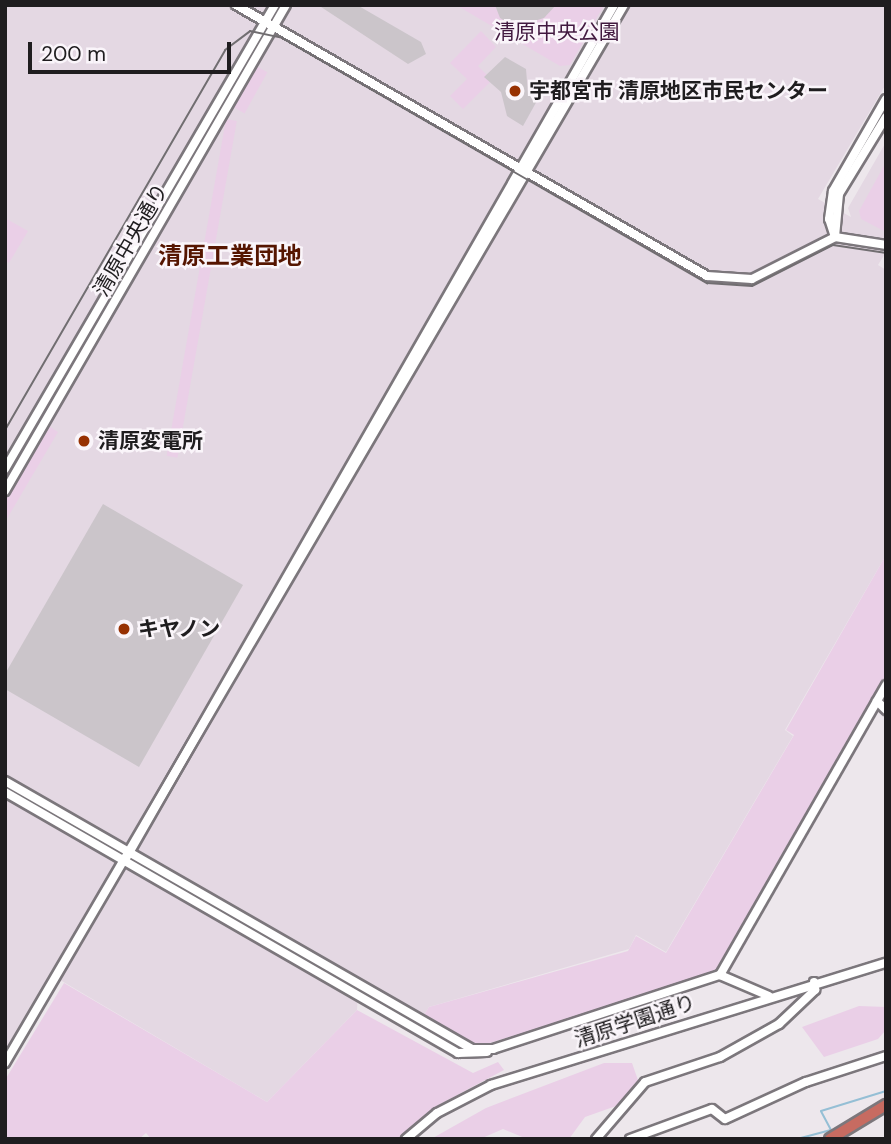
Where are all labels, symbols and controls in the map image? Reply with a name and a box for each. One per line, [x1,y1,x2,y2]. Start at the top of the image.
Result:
park label: 清原中央公園 [494,19,620,45]
scale bar [32,28,234,72]
text: 200 m [41,40,106,68]
place label: 宇都宮市 清原地区市民センター [529,78,828,104]
marker: 宇都宮市 清原地区市民センター [507,83,523,99]
street label: 清原中央通り [89,179,173,301]
district label: 清原工業団地 [158,242,302,270]
place label: 清原変電所 [98,428,203,454]
marker: 清原変電所 [76,433,92,449]
place label: キヤノン [138,616,222,642]
marker: キヤノン [116,621,132,637]
street label: 清原学園通り [571,990,699,1052]

